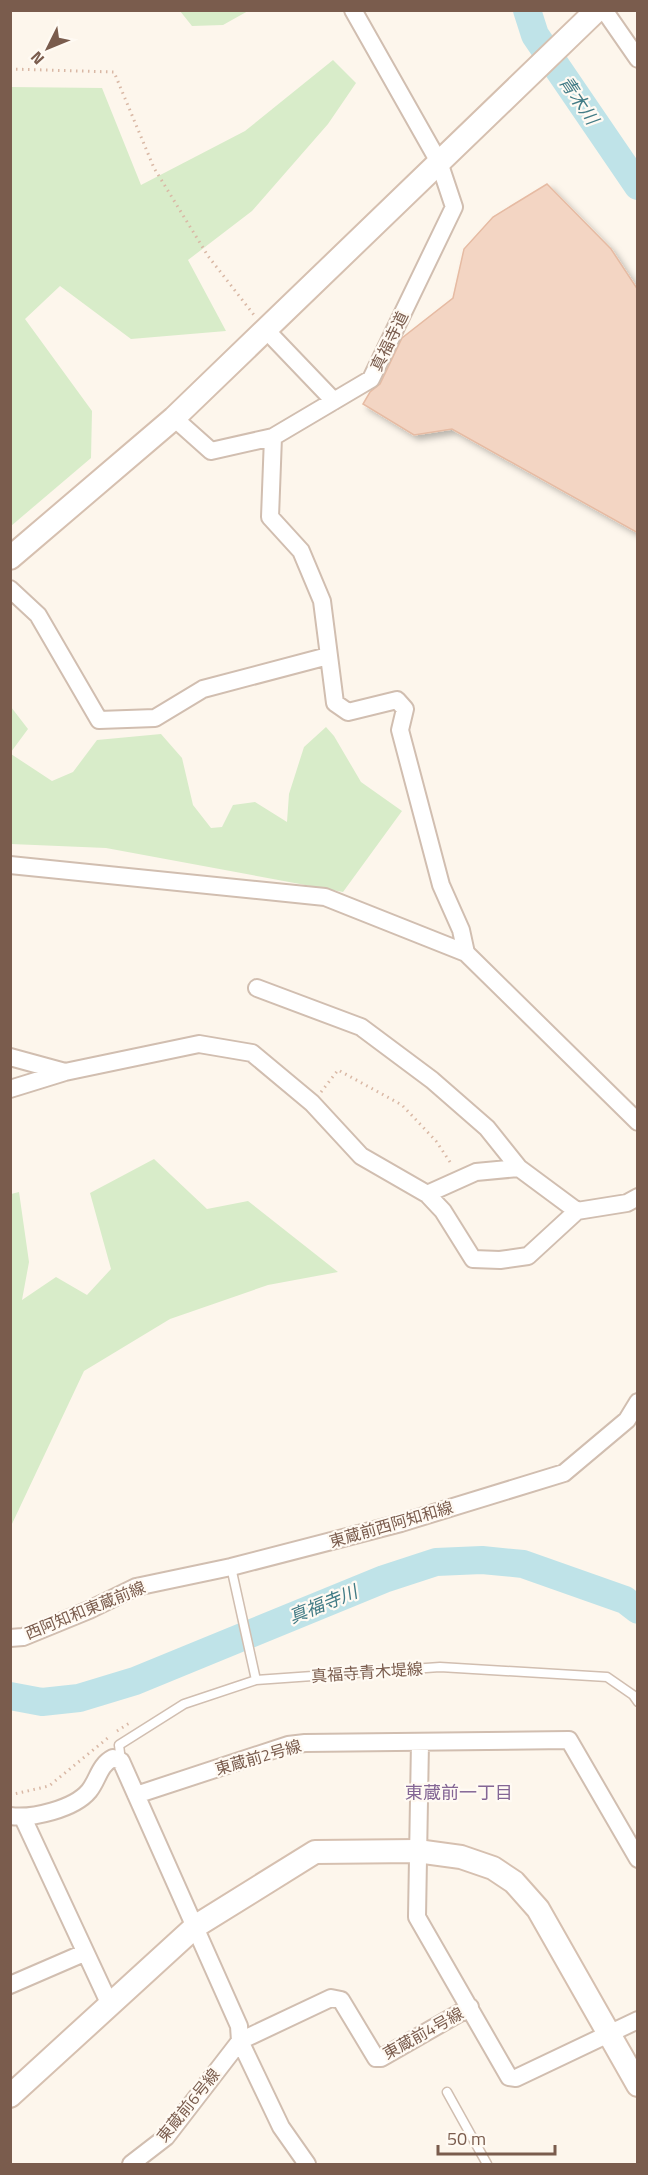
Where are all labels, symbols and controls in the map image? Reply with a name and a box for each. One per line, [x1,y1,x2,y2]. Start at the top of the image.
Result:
north arrow [18,18,78,78]
text: N [24,46,50,70]
water label: 青木川 [553,70,606,132]
street label: 真福寺道 [364,307,414,375]
street label: 東蔵前西阿知和線 [326,1495,456,1553]
street label: 西阿知和東蔵前線 [21,1575,149,1645]
water label: 真福寺川 [285,1577,363,1630]
street label: 真福寺青木堤線 [310,1656,424,1688]
street label: 東蔵前2号線 [212,1733,304,1781]
district label: 東蔵前一丁目 [405,1779,513,1806]
street label: 東蔵前4号線 [378,2001,468,2065]
street label: 東蔵前6号線 [151,2063,225,2147]
scale bar [438,2118,555,2156]
text: 50 m [447,2125,486,2152]

